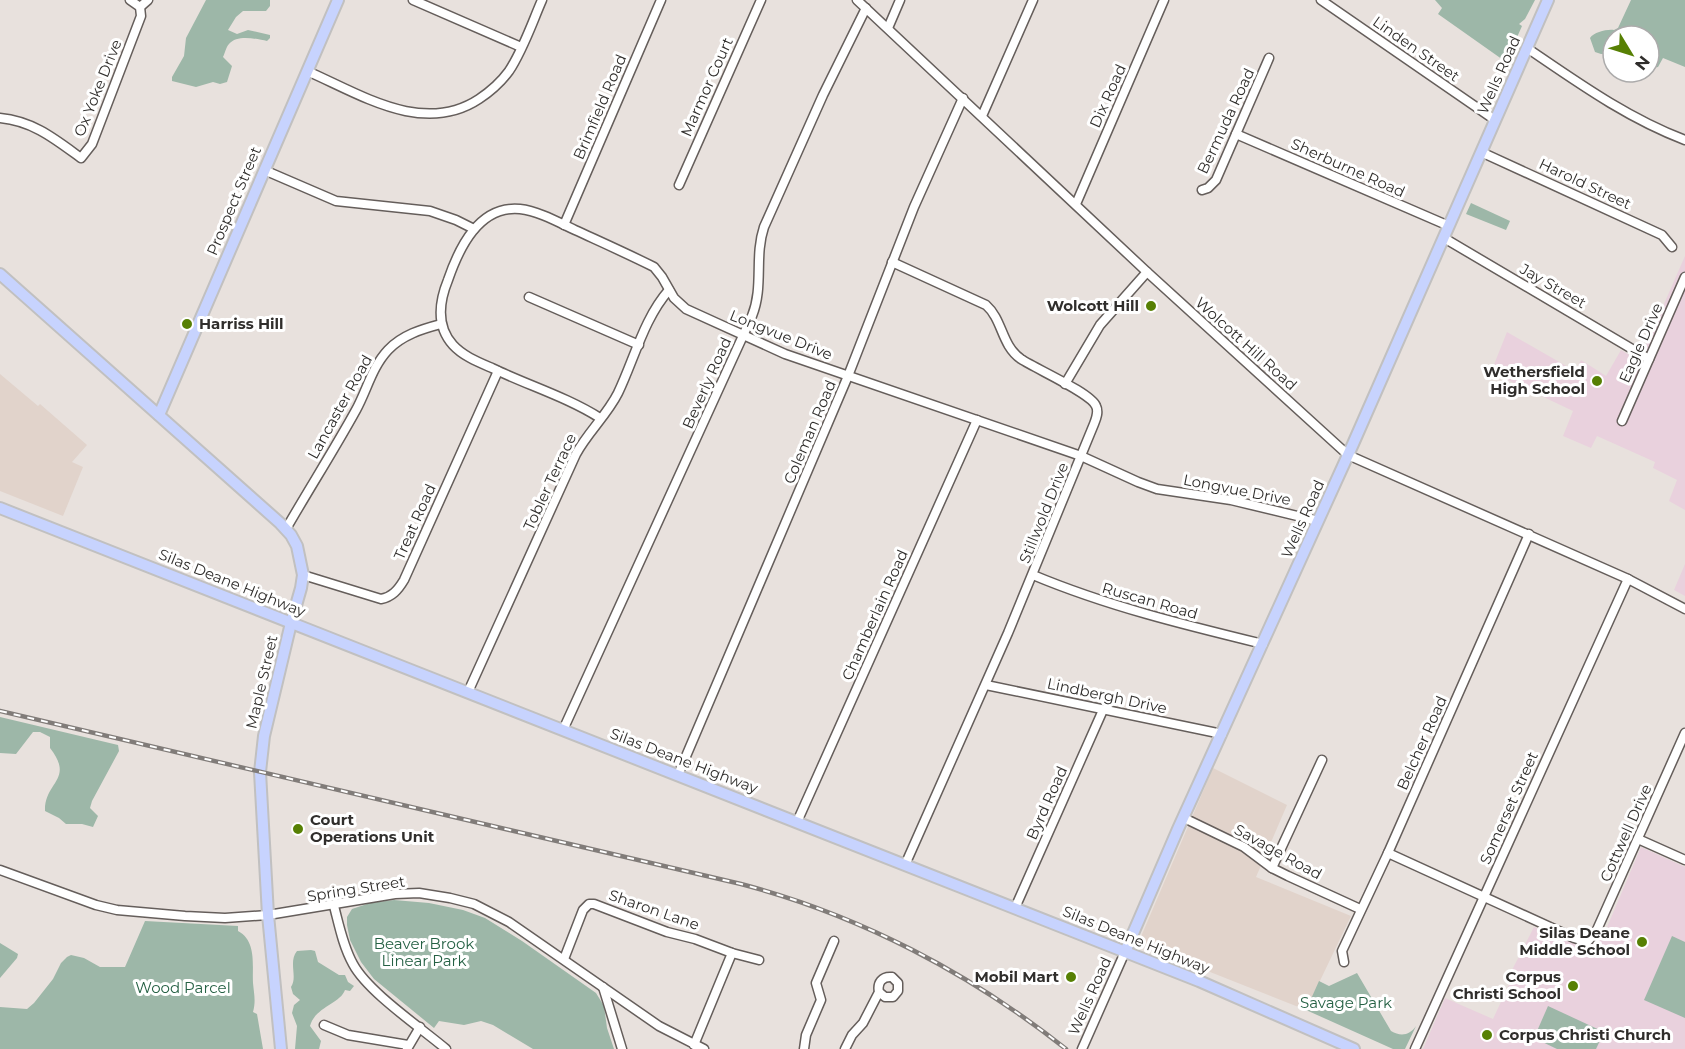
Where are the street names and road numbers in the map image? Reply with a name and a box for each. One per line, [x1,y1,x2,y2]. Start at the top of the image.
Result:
street label: Linden Street [1369,12,1463,86]
street label: Wells Road [1473,33,1524,117]
street label: Marmor Court [676,34,737,139]
street label: Ox Yoke Drive [69,36,126,139]
street label: Brimfield Road [569,51,630,162]
street label: Dix Road [1085,61,1130,131]
street label: Bermuda Road [1193,65,1258,177]
street label: Sherburne Road [1288,134,1408,201]
street label: Prospect Street [202,144,265,258]
street label: Harold Street [1536,154,1634,213]
street label: Jay Street [1516,258,1590,312]
street label: Wolcott Hill Road [1192,293,1301,394]
street label: Eagle Drive [1615,300,1667,386]
street label: Longvue Drive [727,305,835,364]
street label: Beverly Road [678,334,735,432]
street label: Lancaster Road [303,351,376,462]
street label: Coleman Road [779,377,840,487]
street label: Tobler Terrace [519,430,580,533]
street label: Stillwold Drive [1015,460,1072,566]
street label: Longvue Drive [1182,470,1292,509]
street label: Wells Road [1277,477,1328,561]
street label: Treat Road [389,481,440,563]
street label: Silas Deane Highway [156,544,309,621]
street label: Chamberlain Road [837,547,912,683]
street label: Ruscan Road [1100,578,1200,623]
street label: Maple Street [241,633,282,731]
street label: Lindbergh Drive [1046,674,1169,717]
street label: Belcher Road [1392,693,1451,793]
street label: Silas Deane Highway [608,724,762,798]
street label: Somerset Street [1475,749,1542,867]
street label: Byrd Road [1022,763,1071,843]
street label: Cottwell Drive [1596,781,1656,885]
street label: Savage Road [1231,820,1325,883]
street label: Spring Street [306,871,406,906]
street label: Sharon Lane [606,885,702,934]
street label: Silas Deane Highway [1060,901,1213,978]
street label: Wells Road [1064,954,1115,1038]

